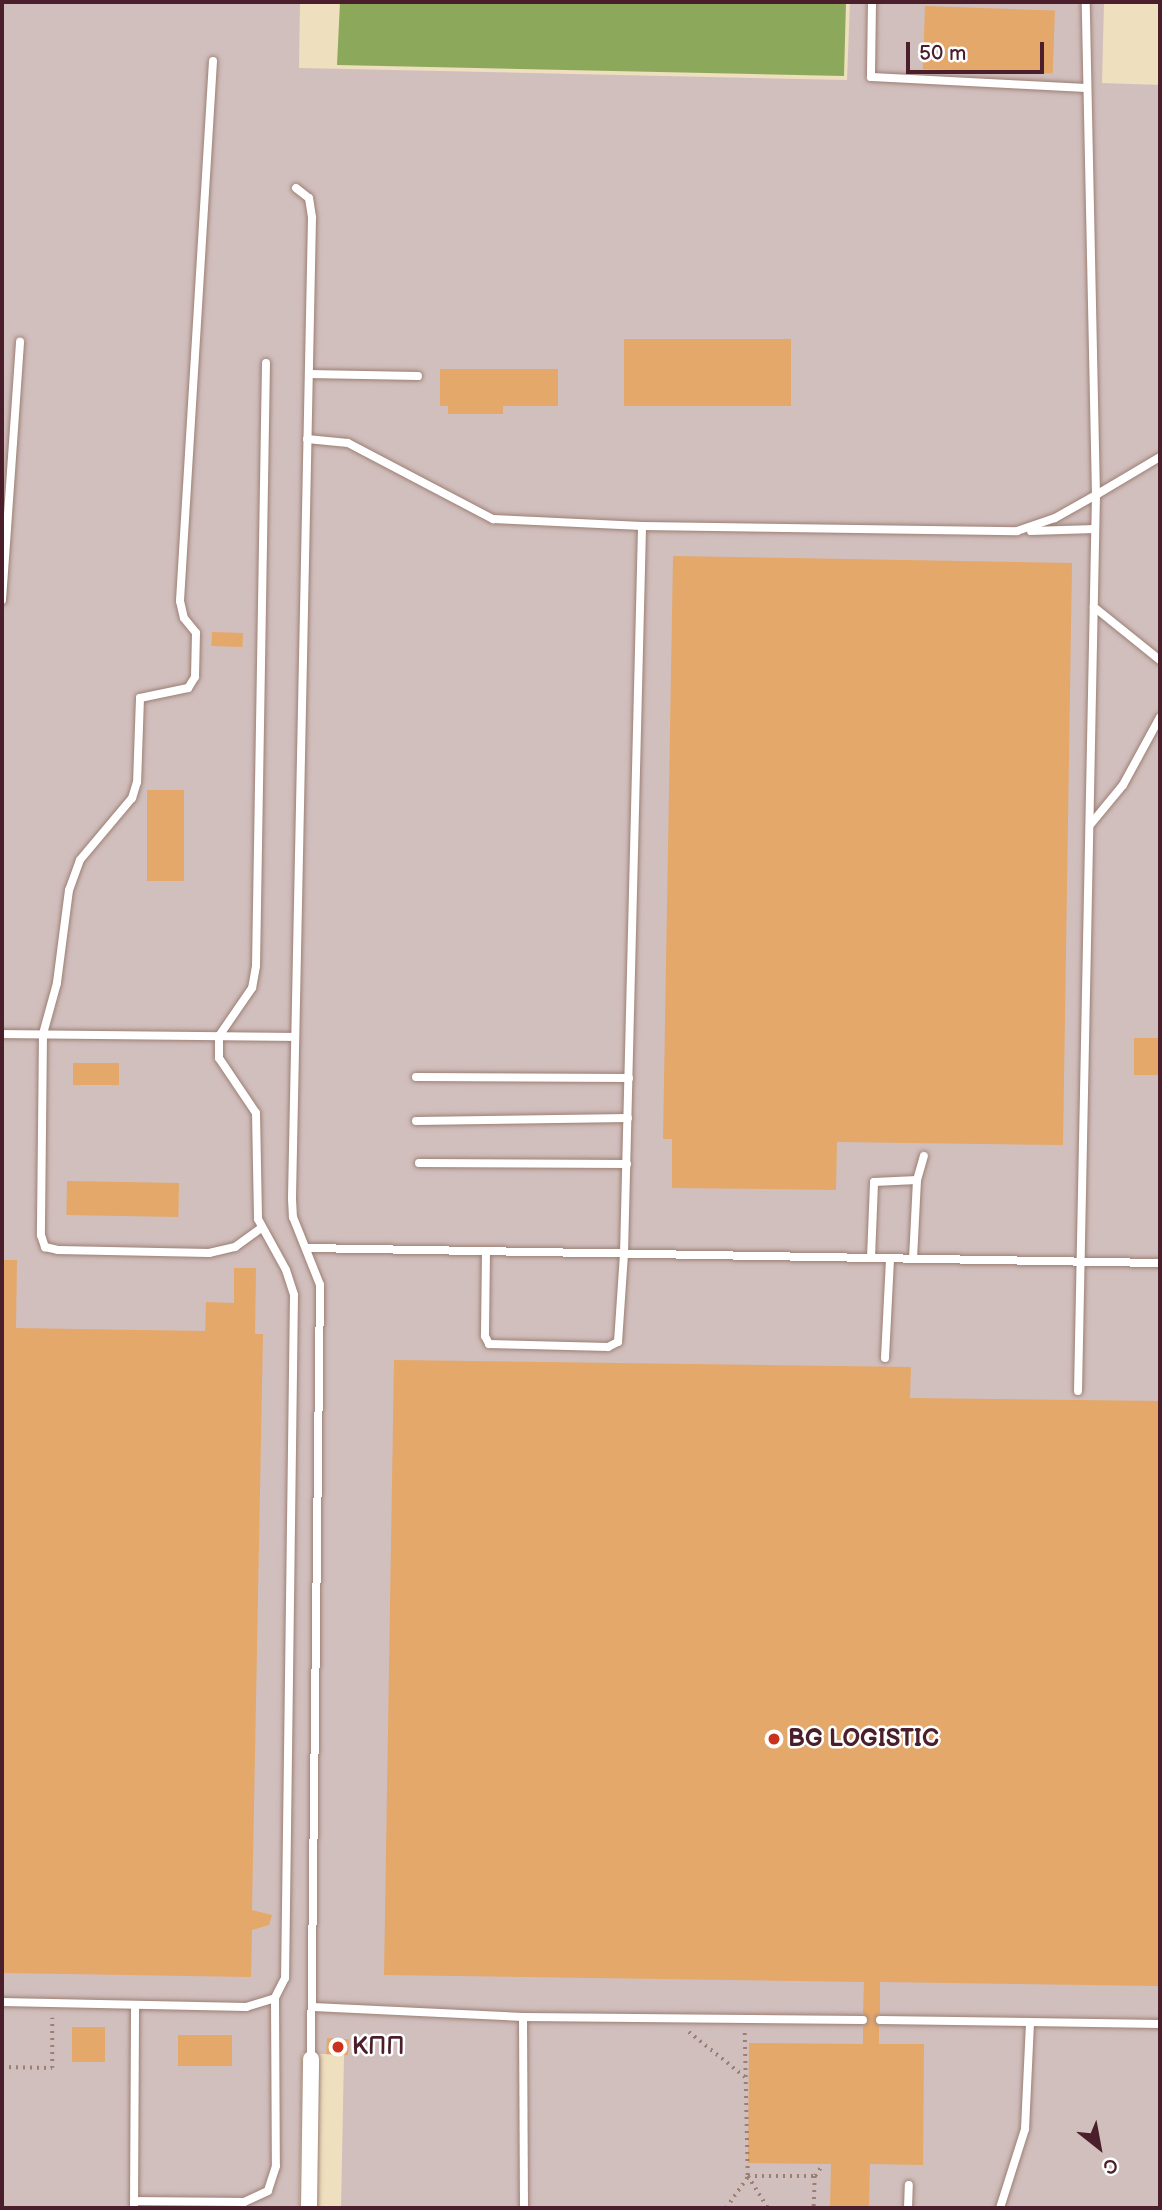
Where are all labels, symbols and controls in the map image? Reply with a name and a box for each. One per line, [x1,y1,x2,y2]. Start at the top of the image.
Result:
scale bar [910,28,1048,72]
text: 50 m [919,41,966,66]
place label: BG LOGISTIC [788,1725,939,1753]
marker: BG LOGISTIC [766,1731,782,1747]
place label: КПП [352,2033,404,2061]
marker: КПП [330,2039,346,2055]
north arrow [1064,2112,1134,2182]
text: С [1098,2152,1122,2179]

